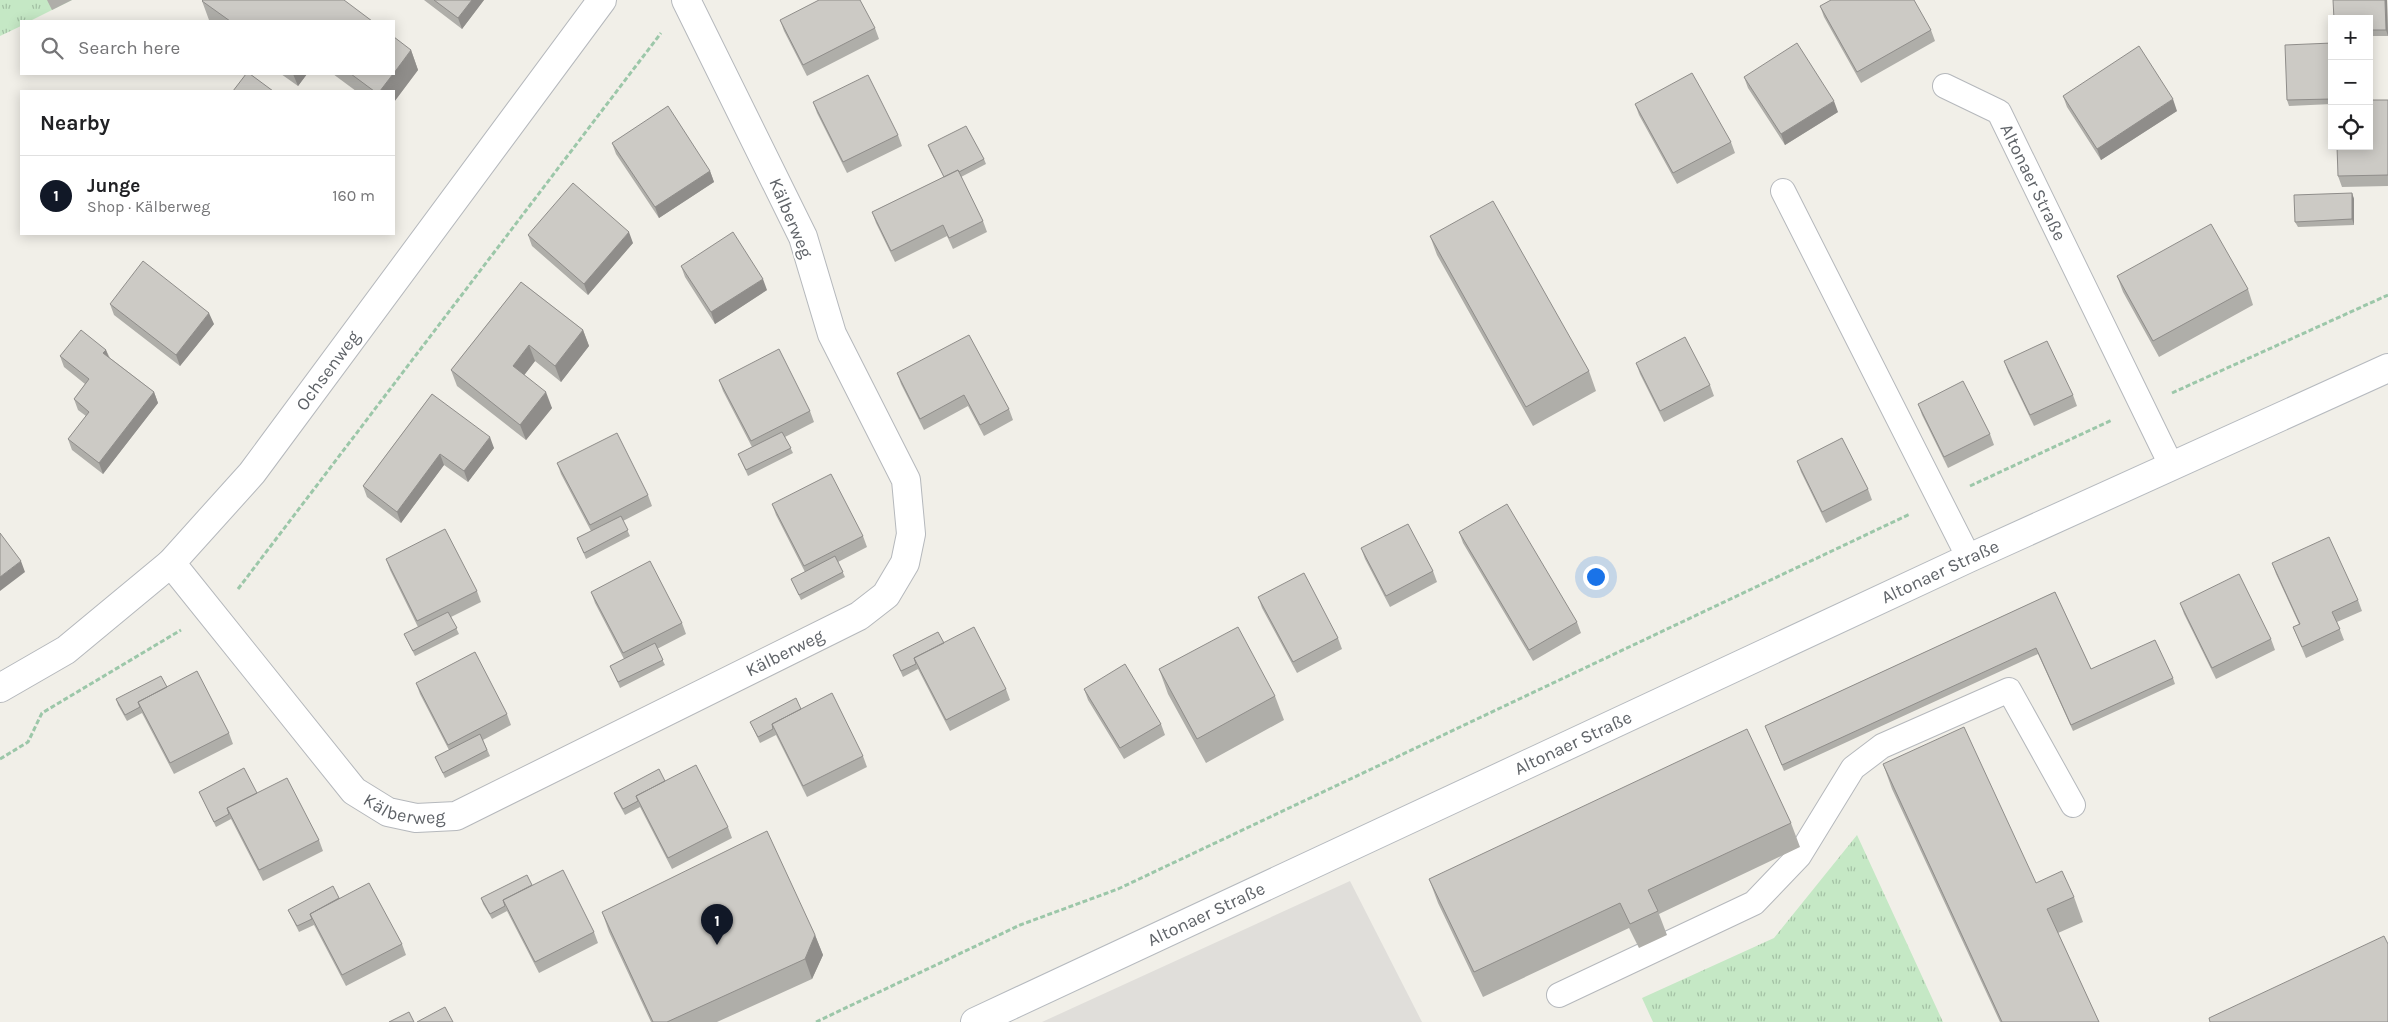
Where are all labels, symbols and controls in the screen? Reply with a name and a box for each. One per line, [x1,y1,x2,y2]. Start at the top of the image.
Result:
map controls [2328,15,2373,150]
button: + [2328,15,2373,60]
search box [20,20,395,75]
icon: search [38,34,66,62]
text: Search here [78,37,180,59]
button: − [2328,60,2373,105]
button: locate [2328,105,2373,150]
text: Nearby [40,111,110,135]
street label: Altonaer Straße [1995,120,2071,244]
text: Junge [87,175,140,197]
street label: Kälberweg [764,175,818,261]
text: 1 [53,186,59,205]
text: 160 m [332,186,375,205]
text: Shop · Kälberweg [87,197,210,216]
street label: Ochsenweg [291,326,365,415]
street label: Altonaer Straße [1878,535,2002,608]
your location [1583,564,1609,590]
street label: Kälberweg [742,624,828,682]
street label: Altonaer Straße [1511,706,1635,780]
street label: Kälberweg [359,789,446,829]
street label: Altonaer Straße [1144,877,1268,951]
pin: 1 [701,904,733,945]

